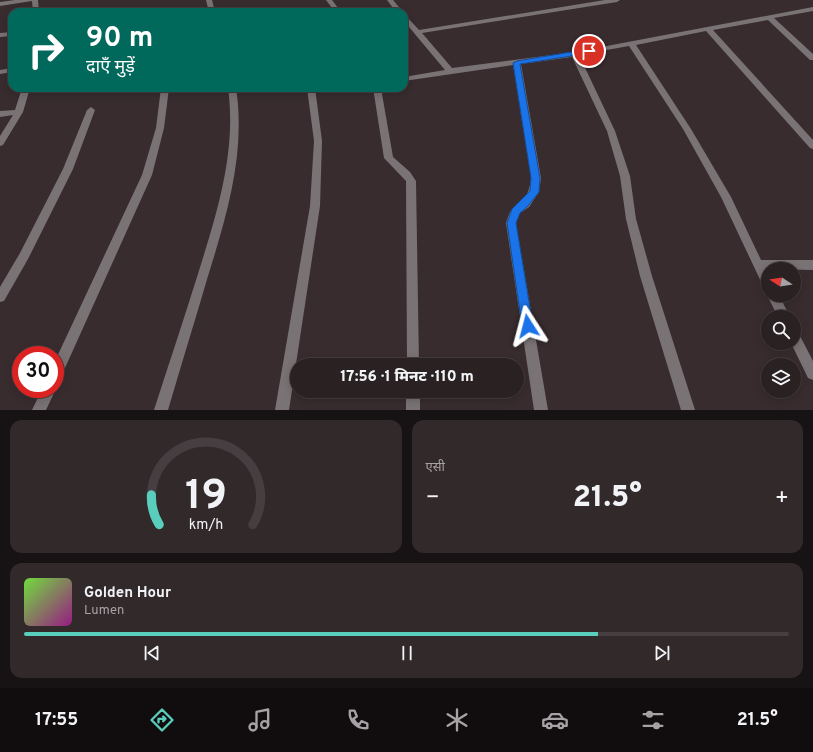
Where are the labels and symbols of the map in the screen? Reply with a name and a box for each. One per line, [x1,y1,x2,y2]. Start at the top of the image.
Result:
pin [572,34,606,68]
north arrow [761,262,801,302]
position arrow [507,305,549,347]
speed limit sign: 30 [12,346,64,398]

